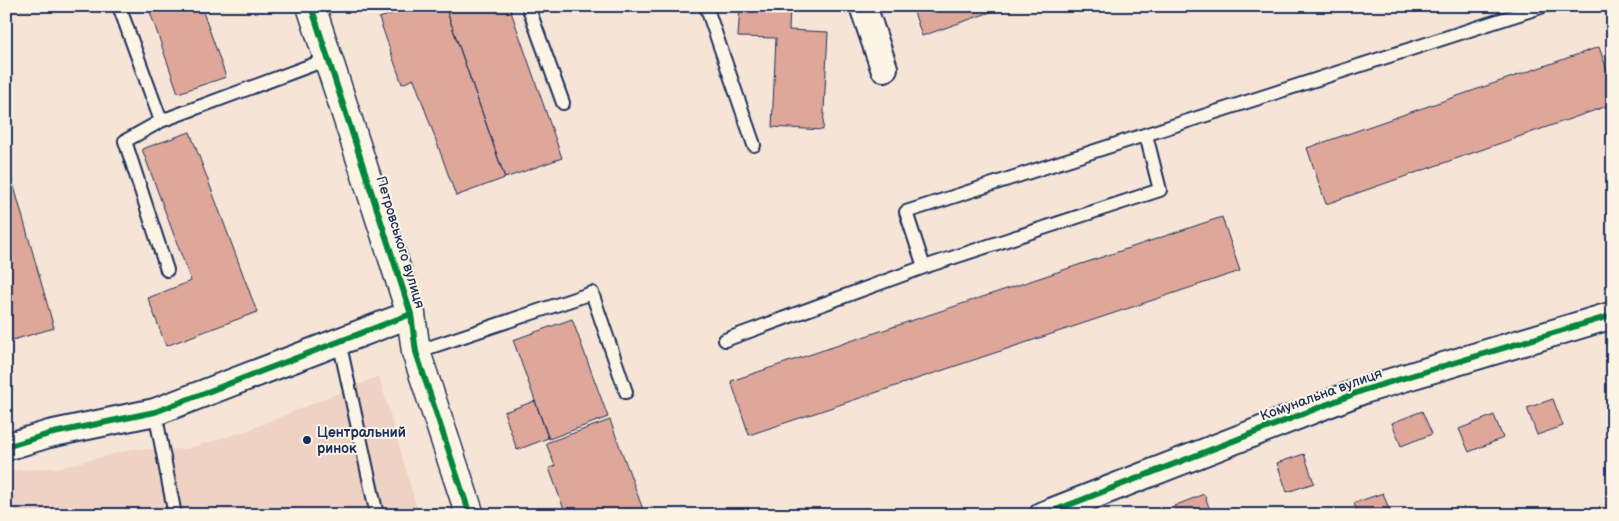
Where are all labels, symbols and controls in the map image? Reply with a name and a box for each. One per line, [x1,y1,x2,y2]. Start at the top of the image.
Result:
street label: Петровського вулиця [372,174,429,311]
street label: Комунальна вулиця [1258,364,1385,424]
place label: Центральний ринок [317,424,406,457]
marker: Центральний ринок [301,434,313,446]

